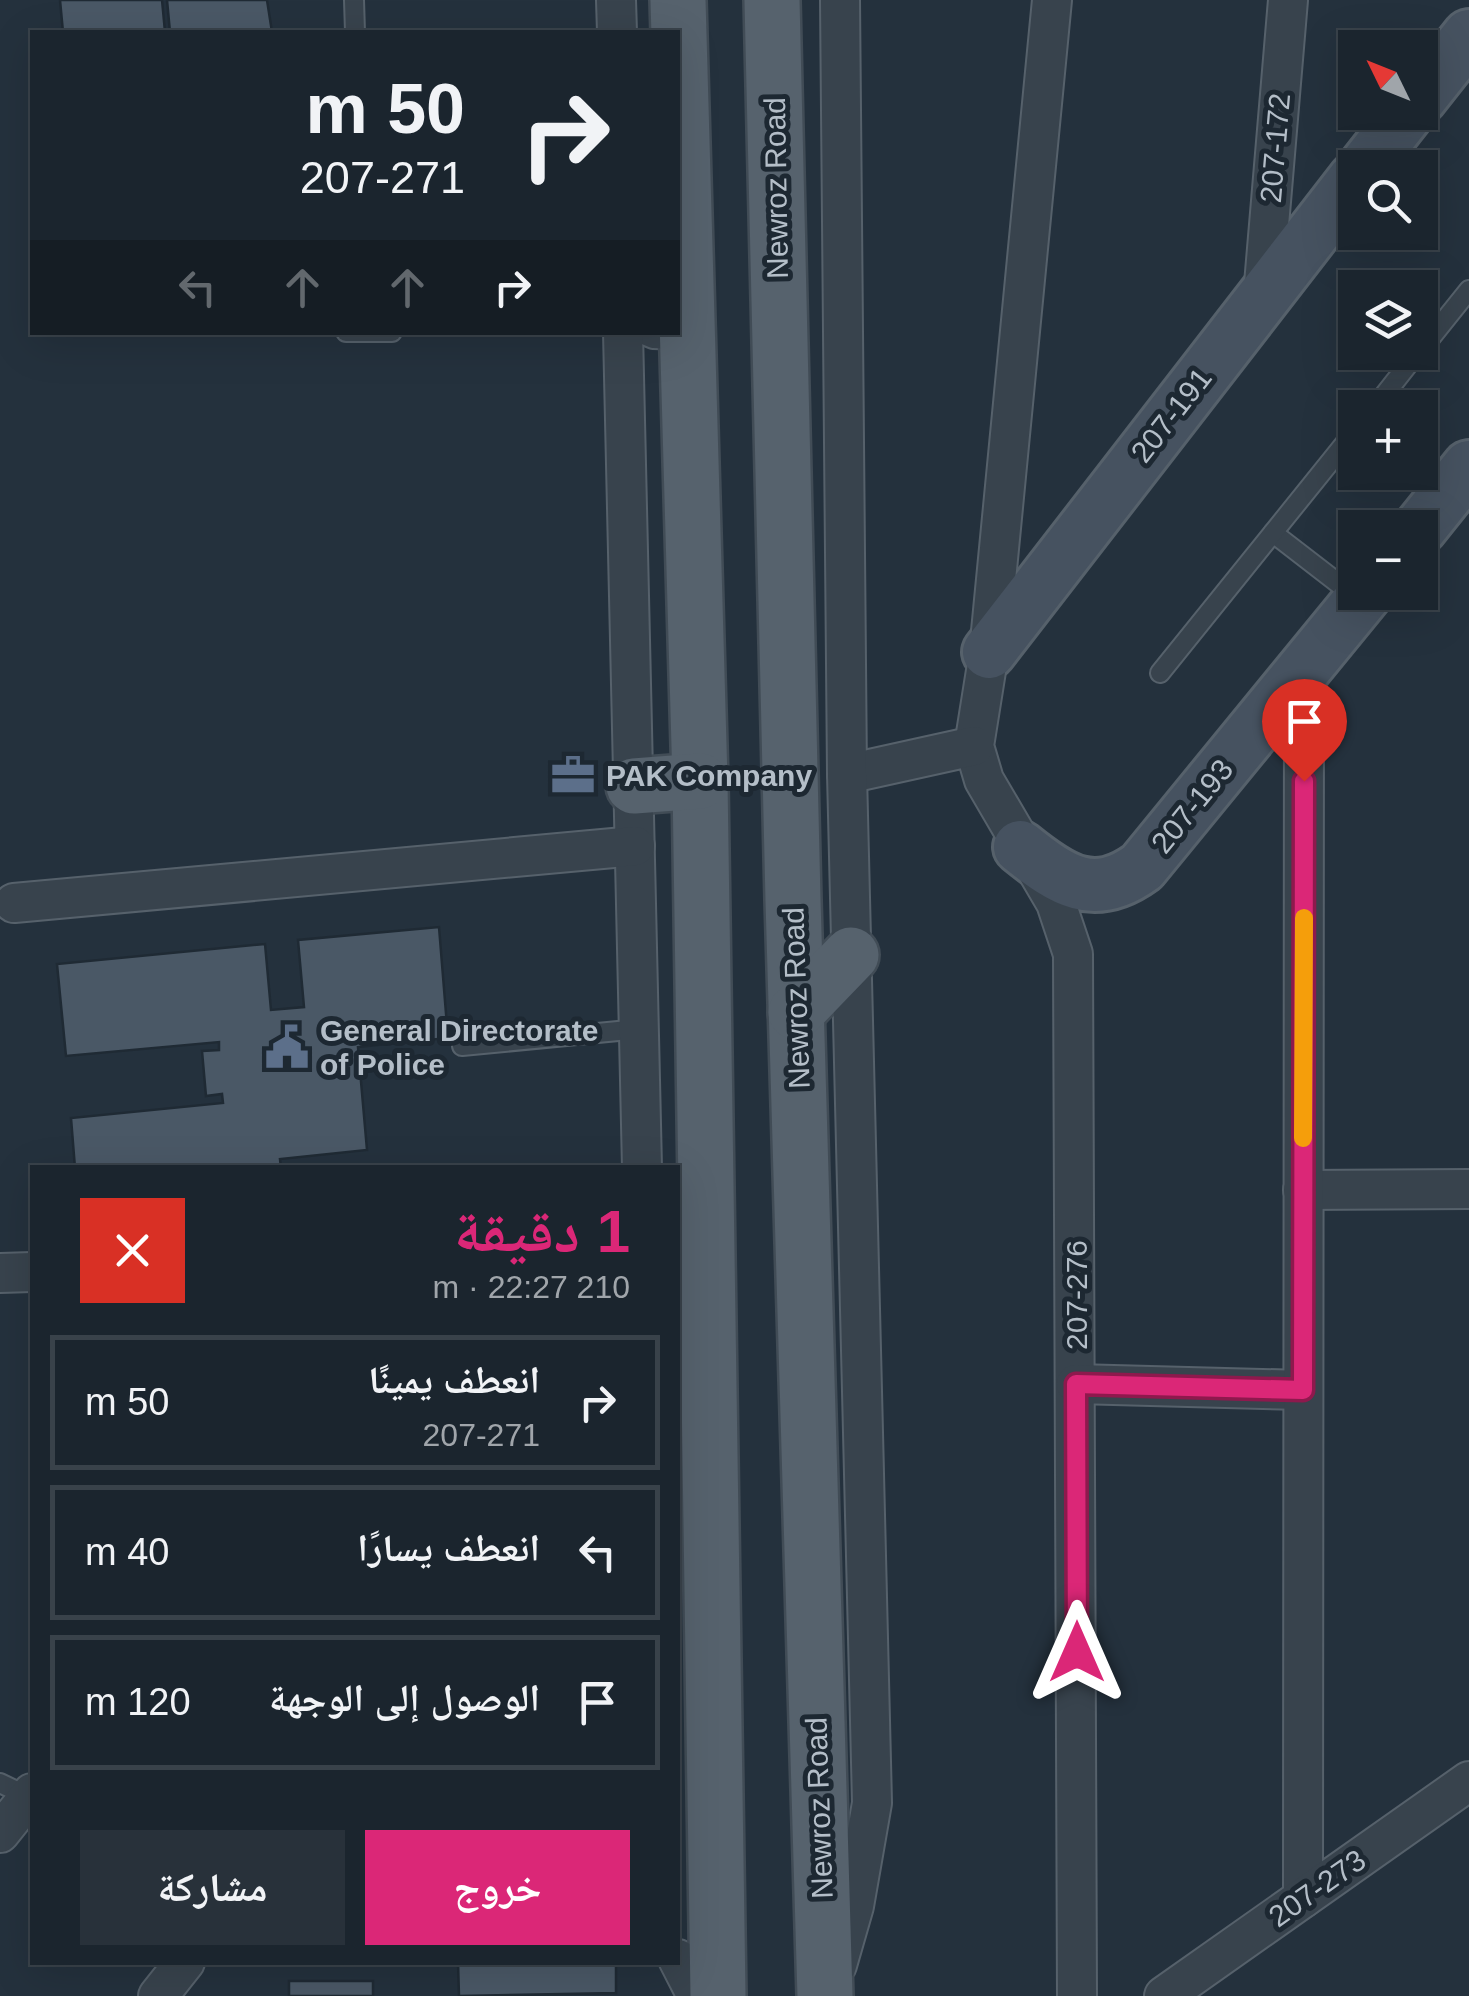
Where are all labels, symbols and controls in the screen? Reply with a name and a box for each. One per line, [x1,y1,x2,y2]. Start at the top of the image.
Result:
north arrow [1338,30,1438,130]
map controls [1338,30,1438,610]
text: 50 m [305,70,465,148]
icon: right [500,70,630,200]
street label: 207-172 [1254,92,1296,204]
street label: Newroz Road [758,97,794,279]
button: search [1338,150,1438,250]
text: 207-271 [300,152,465,203]
icon: left [170,260,225,315]
icon: ahead [275,260,330,315]
icon: ahead [380,260,435,315]
icon: right [485,260,540,315]
button: layers [1338,270,1438,370]
street label: 207-191 [1124,361,1218,469]
button: + [1338,390,1438,490]
button: − [1338,510,1438,610]
pin [1262,679,1347,782]
icon: arrive [1277,694,1332,749]
office icon: PAK Company [549,751,597,799]
street label: 207-193 [1145,753,1239,859]
place label: PAK Company [606,759,812,792]
street label: Newroz Road [776,907,816,1089]
place label: General Directorate of Police [320,1014,598,1081]
public building icon: General Directorate of Police [263,1023,311,1071]
button: close [80,1198,185,1303]
text: 1 دقيقة [454,1198,630,1265]
street label: 207-276 [1060,1240,1093,1350]
text: 210 m · 22:27 [433,1269,630,1305]
text: انعطف يمينًا [368,1359,540,1401]
icon: right [570,1375,625,1430]
text: 50 m [85,1381,170,1423]
text: 207-271 [423,1417,540,1453]
icon: left [570,1525,625,1580]
text: انعطف يسارًا [357,1527,540,1569]
text: 40 m [85,1531,170,1573]
position arrow [1025,1600,1129,1704]
icon: arrive [570,1675,625,1730]
text: الوصول إلى الوجهة [269,1677,540,1719]
text: 120 m [85,1681,191,1723]
street label: Newroz Road [799,1717,839,1899]
button: مشاركة [80,1830,345,1945]
button: خروج [365,1830,630,1945]
street label: 207-273 [1262,1843,1372,1933]

